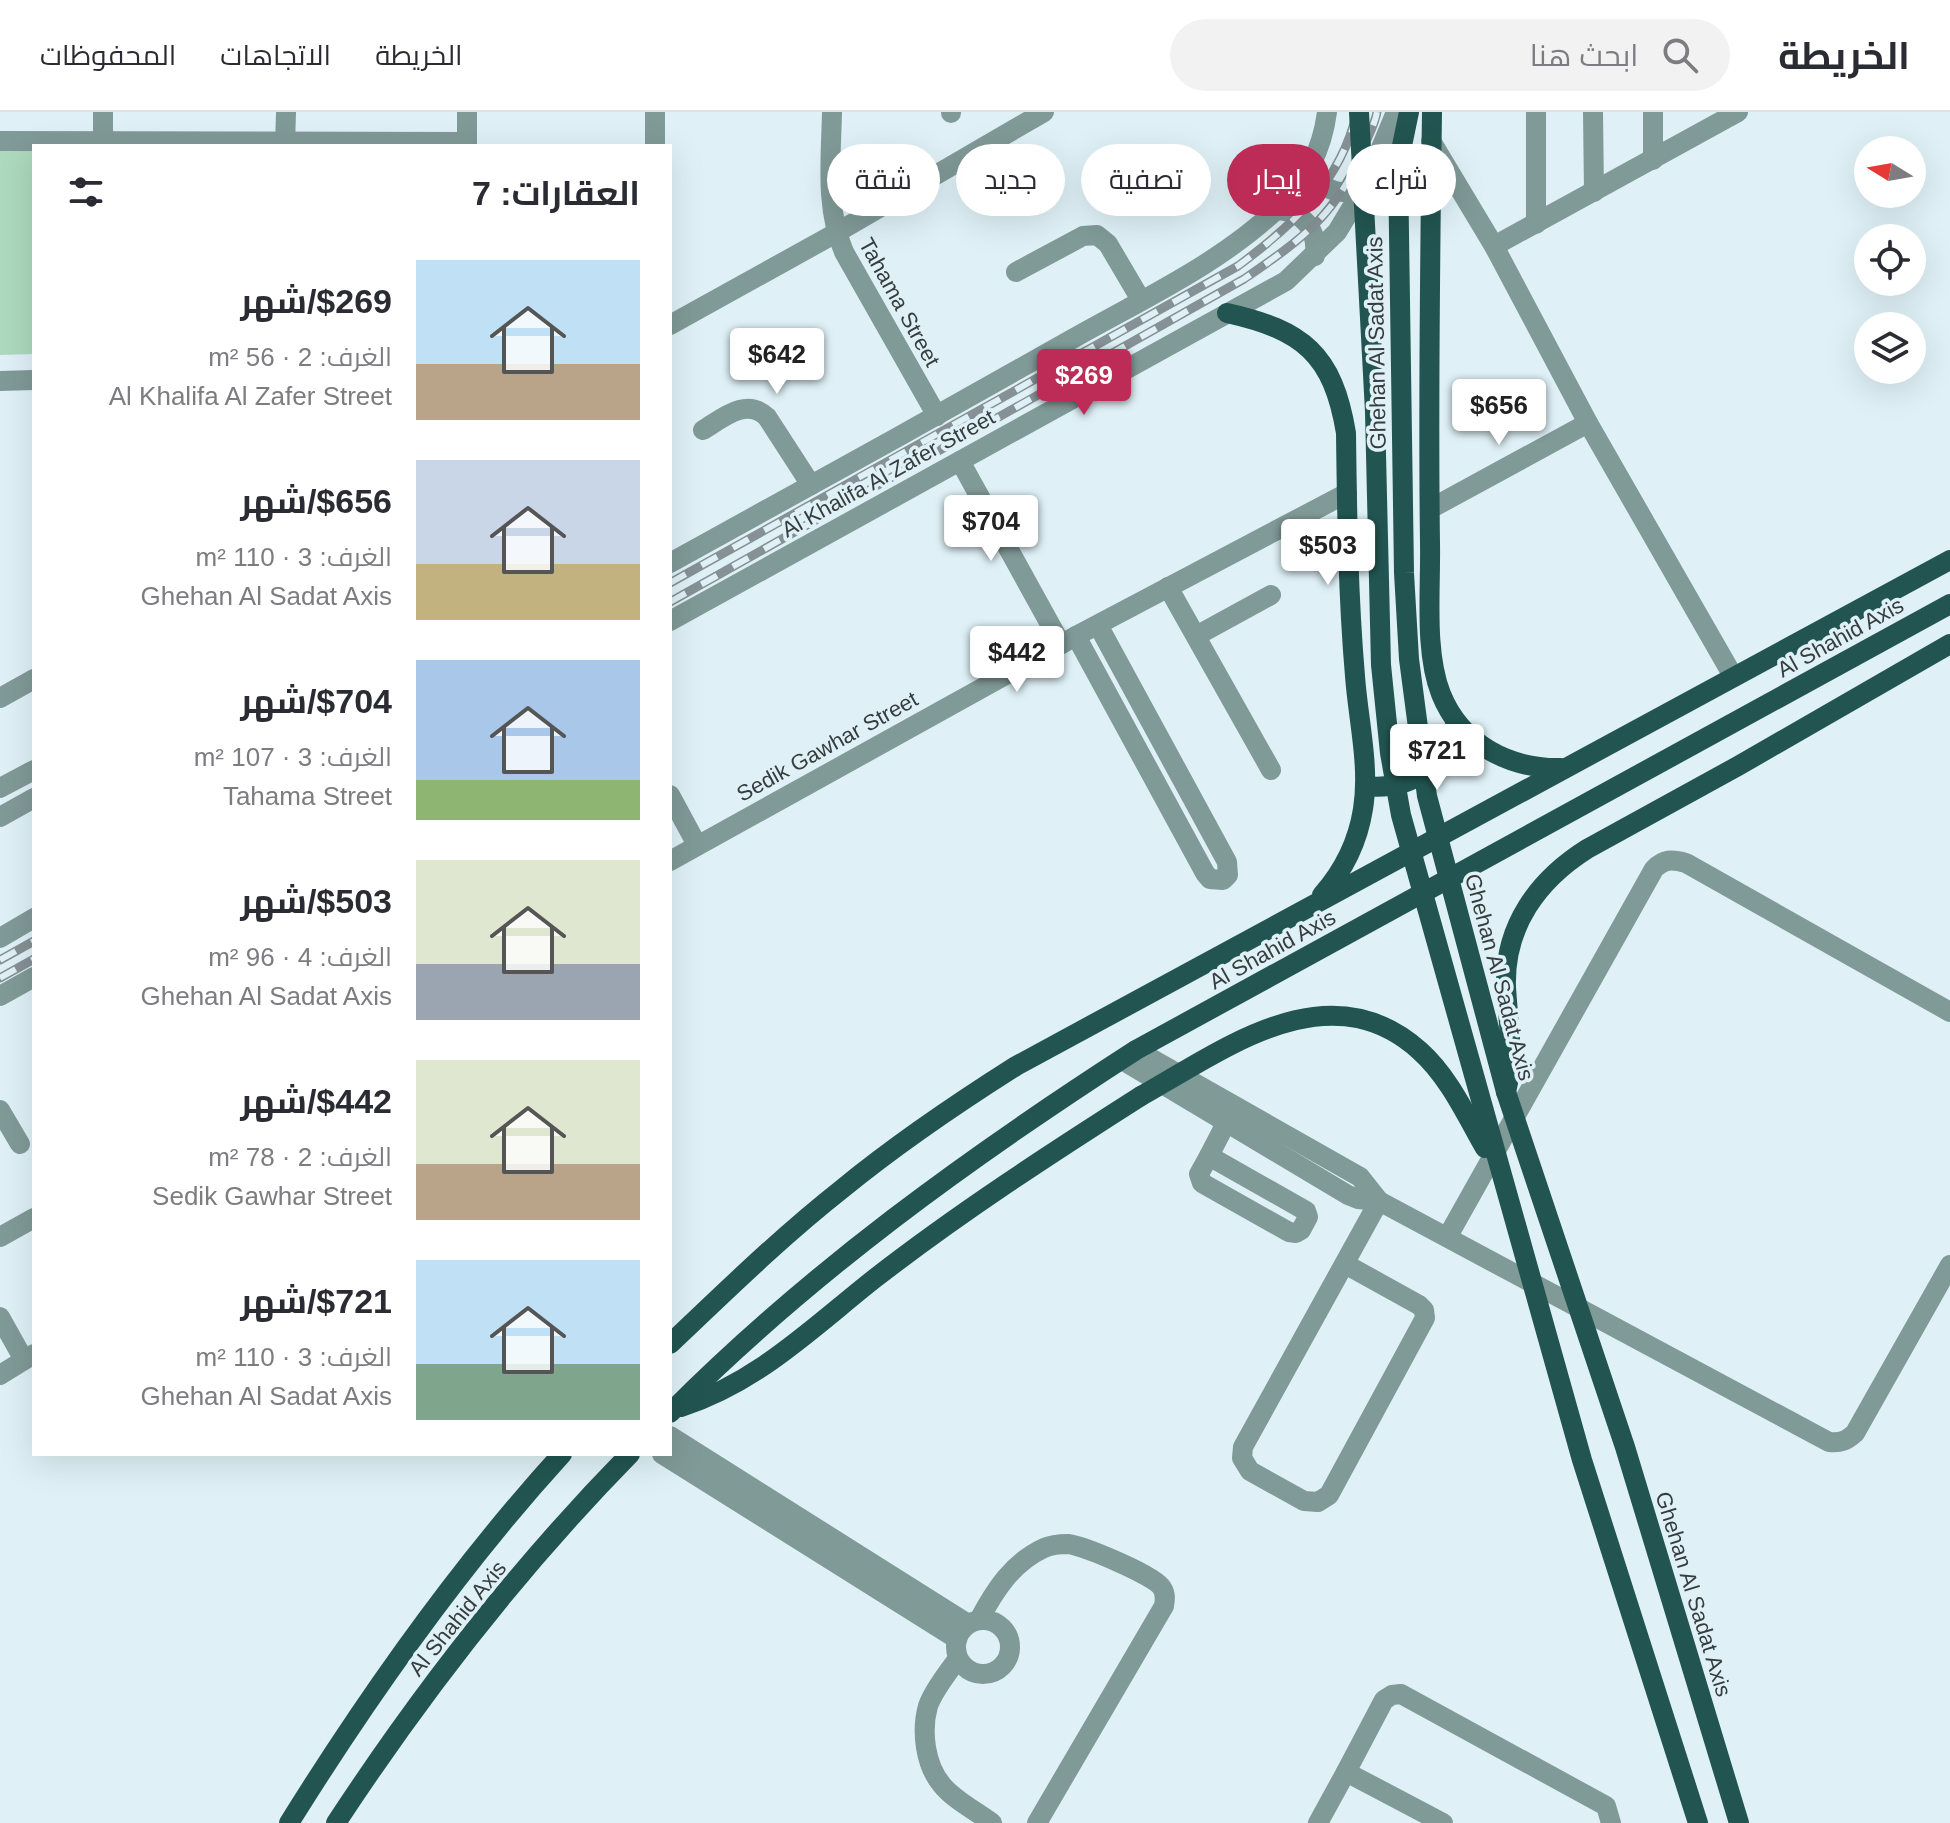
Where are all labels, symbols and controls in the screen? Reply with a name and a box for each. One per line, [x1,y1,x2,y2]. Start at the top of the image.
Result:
search box [1170,19,1730,91]
icon: search [1658,33,1702,77]
text: الخريطة [1778,35,1910,77]
text: ابحث هنا [1530,39,1638,72]
text: المحفوظات [40,40,176,71]
text: الاتجاهات [220,40,331,71]
text: الخريطة [375,40,463,71]
north arrow [1854,136,1926,208]
map controls [1854,136,1926,384]
chip: شقة [827,144,940,216]
chip: جديد [956,144,1065,216]
chip: تصفية [1081,144,1211,216]
chip: إيجار [1227,144,1330,216]
chip: شراء [1346,144,1456,216]
icon: filters [64,170,108,214]
text: العقارات: 7 [472,174,640,212]
button: locate [1854,224,1926,296]
street label: Tahama Street [854,234,945,371]
street label: Ghehan Al Sadat Axis [1362,236,1391,450]
text: $269/شهر [240,282,392,320]
icon: home [480,292,576,388]
button: layers [1854,312,1926,384]
pin: $642 [730,328,824,396]
text: $642 [748,339,806,369]
text: الغرف: 2 · 56 m² [208,342,392,372]
pin: $269 [1037,349,1131,417]
text: $269 [1055,360,1113,390]
pin: $656 [1452,379,1546,447]
text: Al Khalifa Al Zafer Street [109,381,392,411]
text: $656 [1470,390,1528,420]
street label: Al Khalifa Al Zafer Street [777,404,999,542]
text: $656/شهر [240,482,392,520]
icon: home [480,492,576,588]
pin: $704 [944,495,1038,563]
text: $704 [962,506,1020,536]
pin: $503 [1281,519,1375,587]
text: $503 [1299,530,1357,560]
text: الغرف: 3 · 110 m² [196,542,392,572]
text: Ghehan Al Sadat Axis [140,581,392,611]
street label: Al Shahid Axis [1773,592,1908,682]
pin: $442 [970,626,1064,694]
text: $442 [988,637,1046,667]
text: $704/شهر [240,682,392,720]
street label: Sedik Gawhar Street [732,686,922,807]
icon: home [480,692,576,788]
pin: $721 [1390,724,1484,792]
text: $721 [1408,735,1466,765]
text: الغرف: 3 · 107 m² [194,742,392,772]
text: Tahama Street [223,781,392,811]
street label: Ghehan Al Sadat Axis [1460,871,1539,1083]
text: $503/شهر [240,882,392,920]
icon: home [480,892,576,988]
street label: Al Shahid Axis [1205,904,1340,994]
text: الغرف: 4 · 96 m² [208,942,392,972]
text: Ghehan Al Sadat Axis [140,981,392,1011]
text: $442/شهر [240,1082,392,1120]
icon: home [480,1092,576,1188]
text: الغرف: 2 · 78 m² [208,1142,392,1172]
text: Sedik Gawhar Street [152,1181,392,1211]
text: $721/شهر [240,1282,392,1320]
icon: home [480,1292,576,1388]
text: الغرف: 3 · 110 m² [196,1342,392,1372]
text: Ghehan Al Sadat Axis [140,1381,392,1411]
street label: Ghehan Al Sadat Axis [1650,1489,1737,1700]
street label: Al Shahid Axis [403,1556,511,1681]

